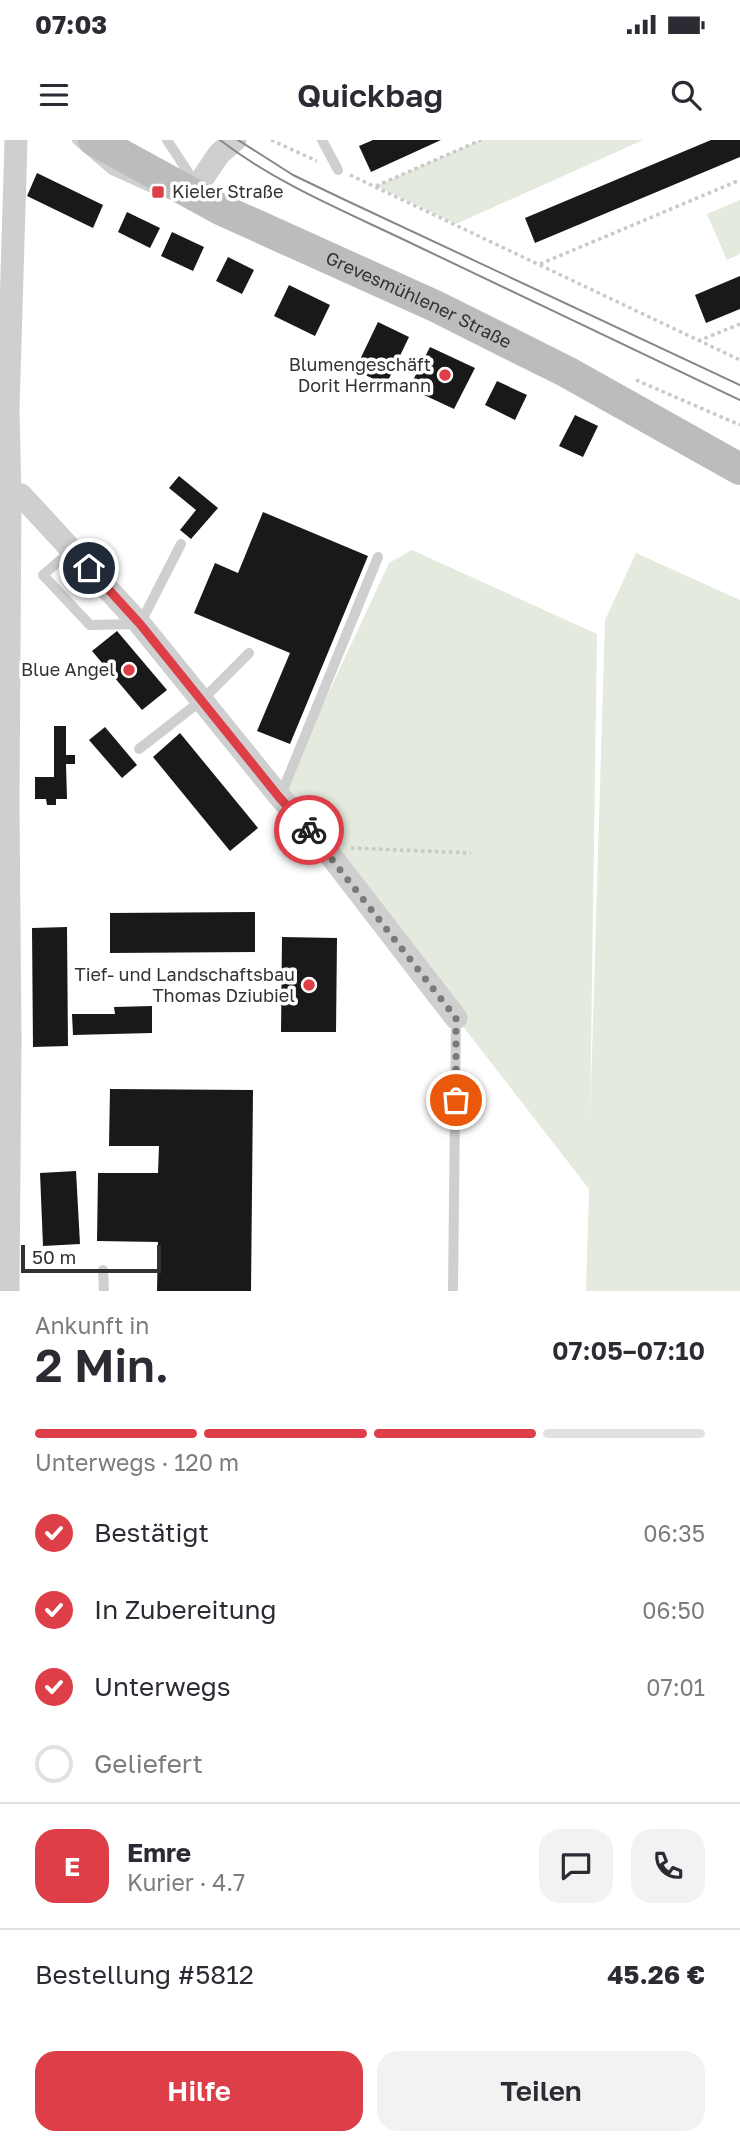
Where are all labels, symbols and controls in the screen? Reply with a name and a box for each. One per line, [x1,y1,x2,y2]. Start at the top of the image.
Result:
text: 07:03 [35,9,107,40]
icon: menu [35,76,73,114]
text: Quickbag [297,76,443,114]
icon: search [667,76,705,114]
place label: Kieler Straße [172,180,283,202]
marker: Kieler Straße [150,184,166,200]
street label: Grevesmühlener Straße [323,246,515,352]
place label: Blumengeschäft Dorit Herrmann [289,353,431,396]
marker: Blumengeschäft Dorit Herrmann [437,367,453,383]
pin [59,538,119,598]
icon: home [70,549,108,587]
place label: Blue Angel [21,658,115,680]
marker: Blue Angel [121,662,137,678]
courier [274,795,344,865]
icon: bike [290,811,328,849]
place label: Tief- und Landschaftsbau Thomas Dziubiel [75,963,295,1006]
marker: Tief- und Landschaftsbau Thomas Dziubiel [301,977,317,993]
pin [426,1070,486,1130]
icon: bag [437,1081,475,1119]
scale bar [21,1242,161,1274]
text: 50 m [32,1245,76,1268]
text: Ankunft in [35,1311,150,1339]
text: 07:05–07:10 [552,1335,705,1366]
text: 2 Min. [35,1337,169,1392]
text: Unterwegs · 120 m [35,1448,239,1476]
icon: check [35,1514,73,1552]
text: Bestätigt [94,1517,209,1548]
text: 06:35 [643,1519,705,1547]
icon: check [35,1591,73,1629]
text: In Zubereitung [94,1594,277,1625]
text: 06:50 [642,1596,705,1624]
icon: check [35,1668,73,1706]
text: Unterwegs [94,1671,231,1702]
text: 07:01 [646,1673,705,1701]
text: Geliefert [94,1748,203,1779]
button: chat [539,1829,613,1903]
button: phone [631,1829,705,1903]
text: Emre [127,1837,191,1868]
text: E [64,1851,80,1882]
text: Kurier · 4.7 [127,1868,245,1896]
text: Bestellung #5812 [35,1959,254,1990]
text: 45.26 € [607,1959,705,1990]
button: Hilfe [35,2051,363,2131]
button: Teilen [377,2051,705,2131]

